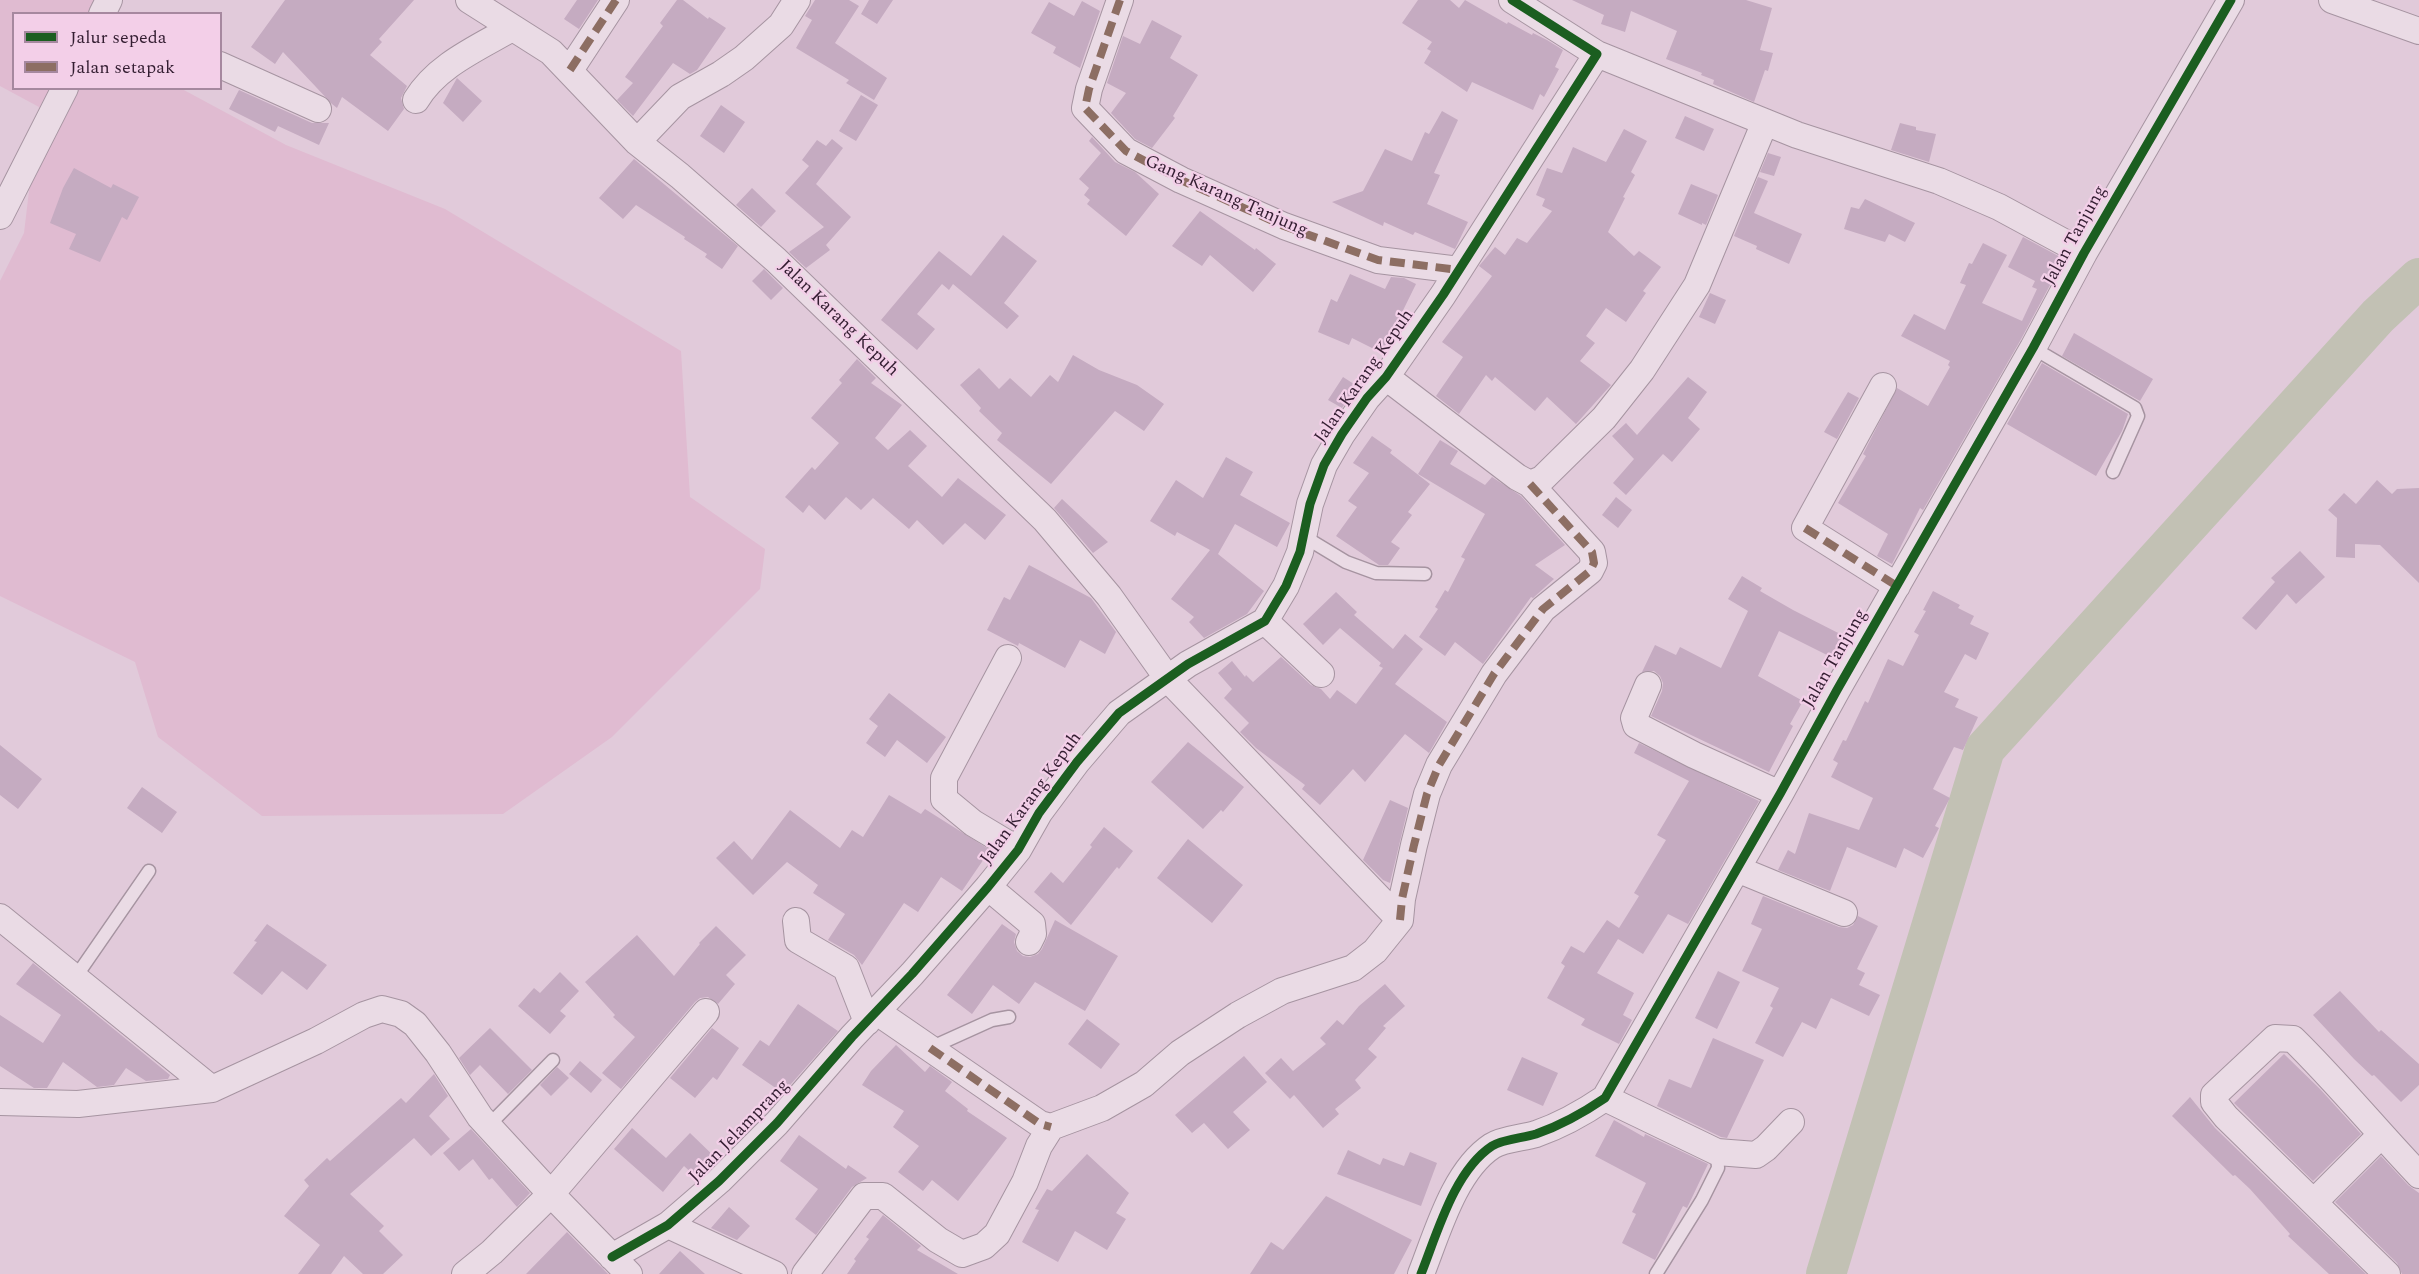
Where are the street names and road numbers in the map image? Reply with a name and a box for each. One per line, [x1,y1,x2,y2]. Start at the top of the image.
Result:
street label: Gang Karang Tanjung [1141,151,1311,243]
street label: Jalan Tanjung [2040,182,2112,290]
street label: Jalan Karang Kepuh [773,256,903,382]
street label: Jalan Karang Kepuh [1311,306,1419,448]
street label: Jalan Tanjung [1799,606,1873,712]
street label: Jalan Karang Kepuh [977,729,1087,869]
street label: Jalan Jelamprang [685,1076,795,1188]

